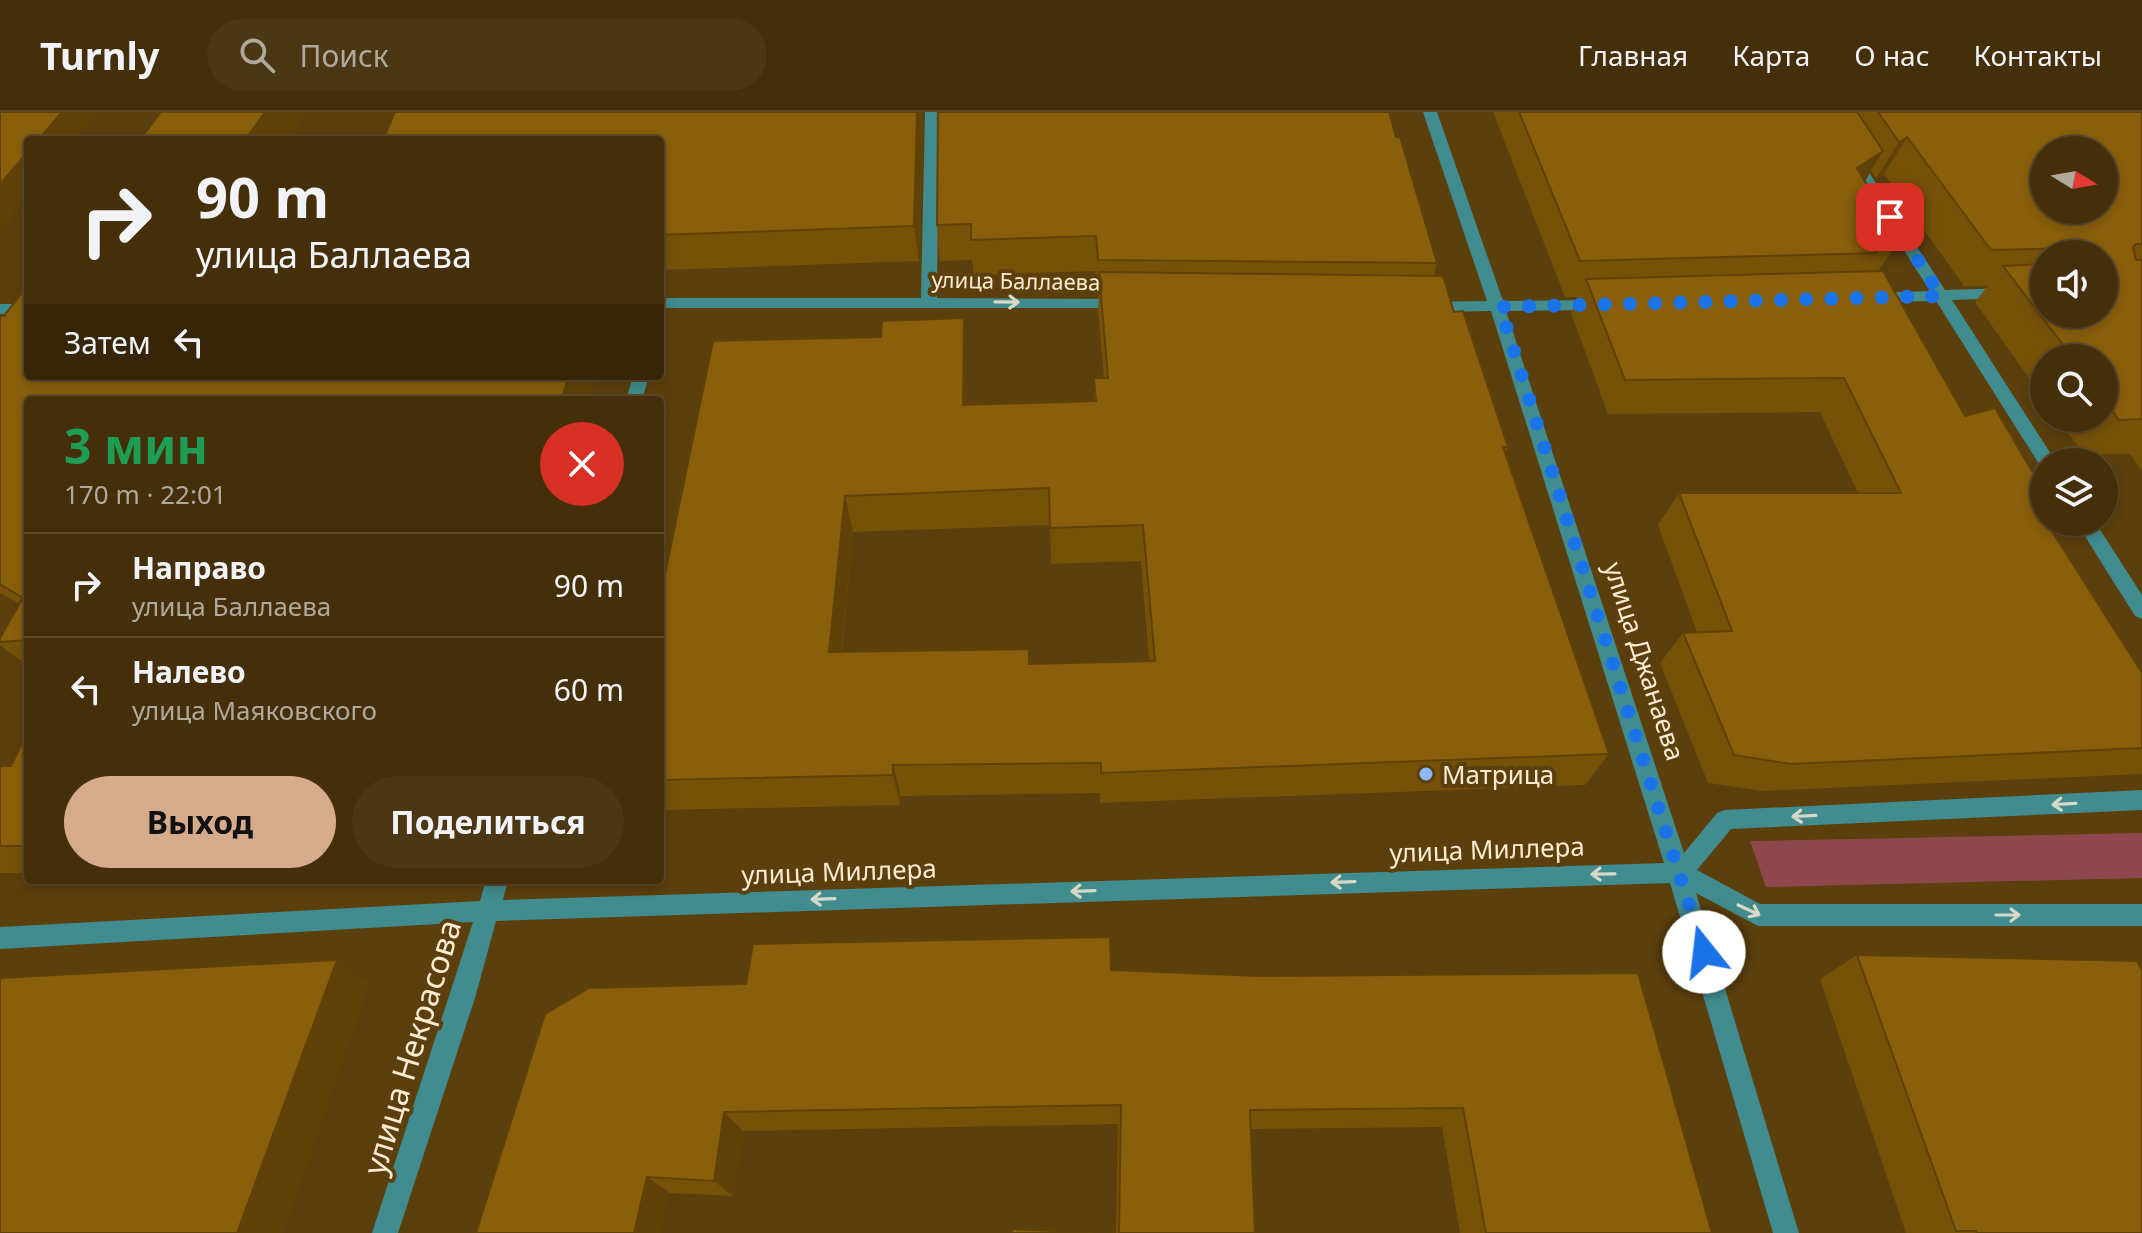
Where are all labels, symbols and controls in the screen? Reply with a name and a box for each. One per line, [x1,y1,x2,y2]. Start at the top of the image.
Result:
search box [207,19,767,91]
text: Turnly [40,29,159,81]
icon: search [235,33,279,77]
text: Поиск [299,35,389,76]
text: Главная [1578,36,1688,74]
text: Карта [1732,36,1810,74]
text: О нас [1854,36,1930,74]
text: Контакты [1974,36,2102,74]
north arrow [2030,136,2118,224]
map controls [2030,136,2118,536]
text: 90 m [196,158,329,234]
icon: right [64,168,168,272]
pin [1856,183,1924,251]
icon: arrive [1868,195,1912,239]
text: улица Баллаева [196,230,472,279]
button: sound [2030,240,2118,328]
street label: улица Баллаева [931,264,1101,296]
one-way arrow [993,294,1020,310]
icon: left [167,320,211,364]
text: Затем [64,322,151,363]
button: search [2030,344,2118,432]
text: 3 мин [64,413,208,478]
button: close [540,422,624,506]
button: layers [2030,448,2118,536]
text: 170 m · 22:01 [64,476,227,512]
text: Направо [132,547,266,588]
street label: улица Джанаева [1596,557,1694,765]
icon: right [64,563,108,607]
text: 90 m [554,565,624,606]
text: улица Баллаева [132,588,331,624]
text: Налево [132,651,246,692]
icon: left [64,667,108,711]
text: 60 m [554,669,624,710]
text: улица Маяковского [132,692,377,728]
place label: Матрица [1442,756,1554,792]
marker: Матрица [1417,765,1435,783]
button: Выход [64,776,336,868]
button: Поделиться [352,776,624,868]
one-way arrow [2051,797,2078,812]
one-way arrow [1791,809,1818,824]
street label: улица Миллера [1389,828,1585,870]
street label: улица Миллера [741,850,937,892]
one-way arrow [1590,866,1617,882]
one-way arrow [1330,875,1357,890]
one-way arrow [1070,883,1097,898]
one-way arrow [810,892,837,907]
one-way arrow [1737,903,1761,918]
one-way arrow [1994,907,2021,923]
position arrow [1662,910,1746,994]
street label: улица Некрасова [352,914,470,1180]

